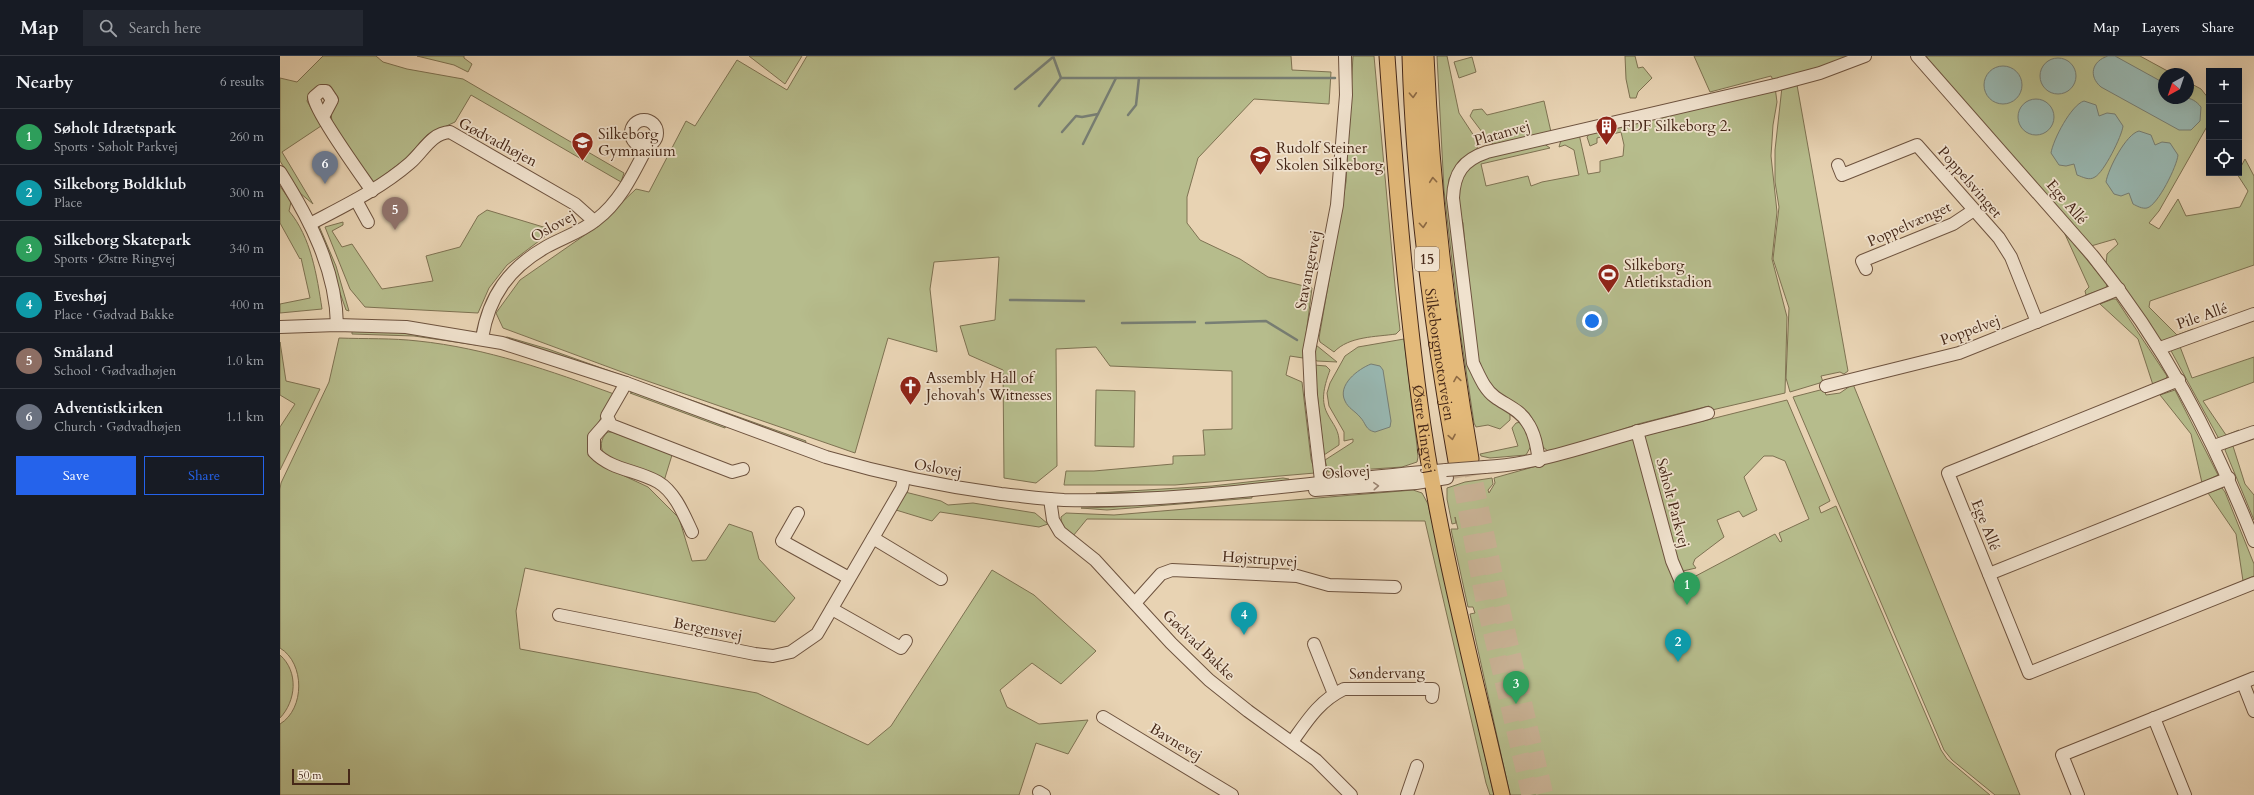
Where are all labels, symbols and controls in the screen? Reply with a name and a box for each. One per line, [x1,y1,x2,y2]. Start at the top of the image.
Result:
search box [83,10,363,46]
text: Map [20,15,59,41]
icon: search [97,17,119,39]
text: Search here [129,18,201,38]
text: Map [2093,18,2120,37]
text: Layers [2142,18,2180,37]
text: Share [2202,18,2234,37]
north arrow [2158,68,2194,104]
map controls [2206,68,2242,176]
button: + [2206,68,2242,104]
text: Nearby [16,71,73,94]
text: 6 results [220,73,264,91]
one-way arrow [1409,92,1418,98]
button: − [2206,104,2242,140]
street label: Gødvadhøjen [455,113,541,171]
building icon: FDF Silkeborg 2. [1594,113,1620,146]
street label: Platanvej [1472,115,1532,151]
place label: FDF Silkeborg 2. [1622,116,1731,136]
text: Søholt Idrætspark [54,118,176,138]
place label: Silkeborg Gymnasium [598,124,676,161]
text: 1 [26,128,32,146]
text: 260 m [230,128,264,146]
school or university icon: Silkeborg Gymnasium [569,130,595,163]
text: Sports · Søholt Parkvej [54,138,178,156]
place label: Rudolf Steiner Skolen Silkeborg [1276,138,1384,175]
button: locate [2206,140,2242,176]
street label: Poppelsvinget [1933,142,2007,222]
school or university icon: Rudolf Steiner Skolen Silkeborg [1248,144,1274,177]
pin: 6 [312,151,338,184]
text: Silkeborg Boldklub [54,174,186,194]
street label: Ege Allé [2042,175,2092,229]
one-way arrow [1429,177,1438,183]
text: 2 [26,184,32,202]
text: 300 m [230,184,264,202]
text: Place [54,194,82,212]
pin: 5 [382,197,408,230]
street label: Poppelvænget [1864,197,1954,251]
street label: Oslovej [527,205,579,247]
one-way arrow [1419,222,1428,228]
street label: Stavangervej [1290,229,1326,311]
text: Silkeborg Skatepark [54,230,191,250]
text: 3 [26,240,32,258]
text: 340 m [230,240,264,258]
road number: 15 [1415,247,1439,271]
text: Sports · Østre Ringvej [54,250,175,268]
place label: Silkeborg Atletikstadion [1624,255,1713,292]
sports icon: Silkeborg Atletikstadion [1595,261,1621,294]
text: Eveshøj [54,286,107,306]
street label: Silkeborgmotorvejen [1420,287,1460,423]
text: 4 [26,296,32,314]
text: 400 m [230,296,264,314]
street label: Pile Allé [2174,298,2230,334]
text: Place · Gødvad Bakke [54,306,174,324]
street label: Poppelvej [1937,310,2003,350]
your location [1582,311,1602,331]
text: Småland [54,342,113,362]
text: 5 [26,352,32,370]
text: 1.0 km [226,352,264,370]
text: School · Gødvadhøjen [54,362,176,380]
place label: Assembly Hall of Jehovah's Witnesses [924,368,1052,405]
church icon: Assembly Hall of Jehovah's Witnesses [898,374,924,407]
one-way arrow [1453,376,1462,382]
street label: Østre Ringvej [1407,384,1440,475]
text: Adventistkirken [54,398,163,418]
text: 6 [26,408,32,426]
text: 1.1 km [226,408,264,426]
text: Church · Gødvadhøjen [54,418,181,436]
one-way arrow [1448,433,1456,440]
street label: Oslovej [912,454,964,482]
button: Save [16,456,136,495]
button: Share [144,456,264,495]
street label: Søholt Parkvej [1651,456,1695,550]
street label: Oslovej [1321,460,1371,484]
one-way arrow [1373,482,1379,491]
street label: Ege Allé [1967,496,2005,554]
street label: Højstrupvej [1222,546,1298,572]
pin: 1 [1674,572,1700,605]
pin: 4 [1231,602,1257,635]
street label: Gødvad Bakke [1158,605,1240,685]
street label: Bergensvej [672,613,744,645]
pin: 2 [1665,629,1691,662]
street label: Søndervang [1349,662,1426,684]
pin: 3 [1503,671,1529,704]
street label: Bavnevej [1146,718,1206,766]
scale bar [292,767,350,786]
text: 50 m [298,768,322,783]

